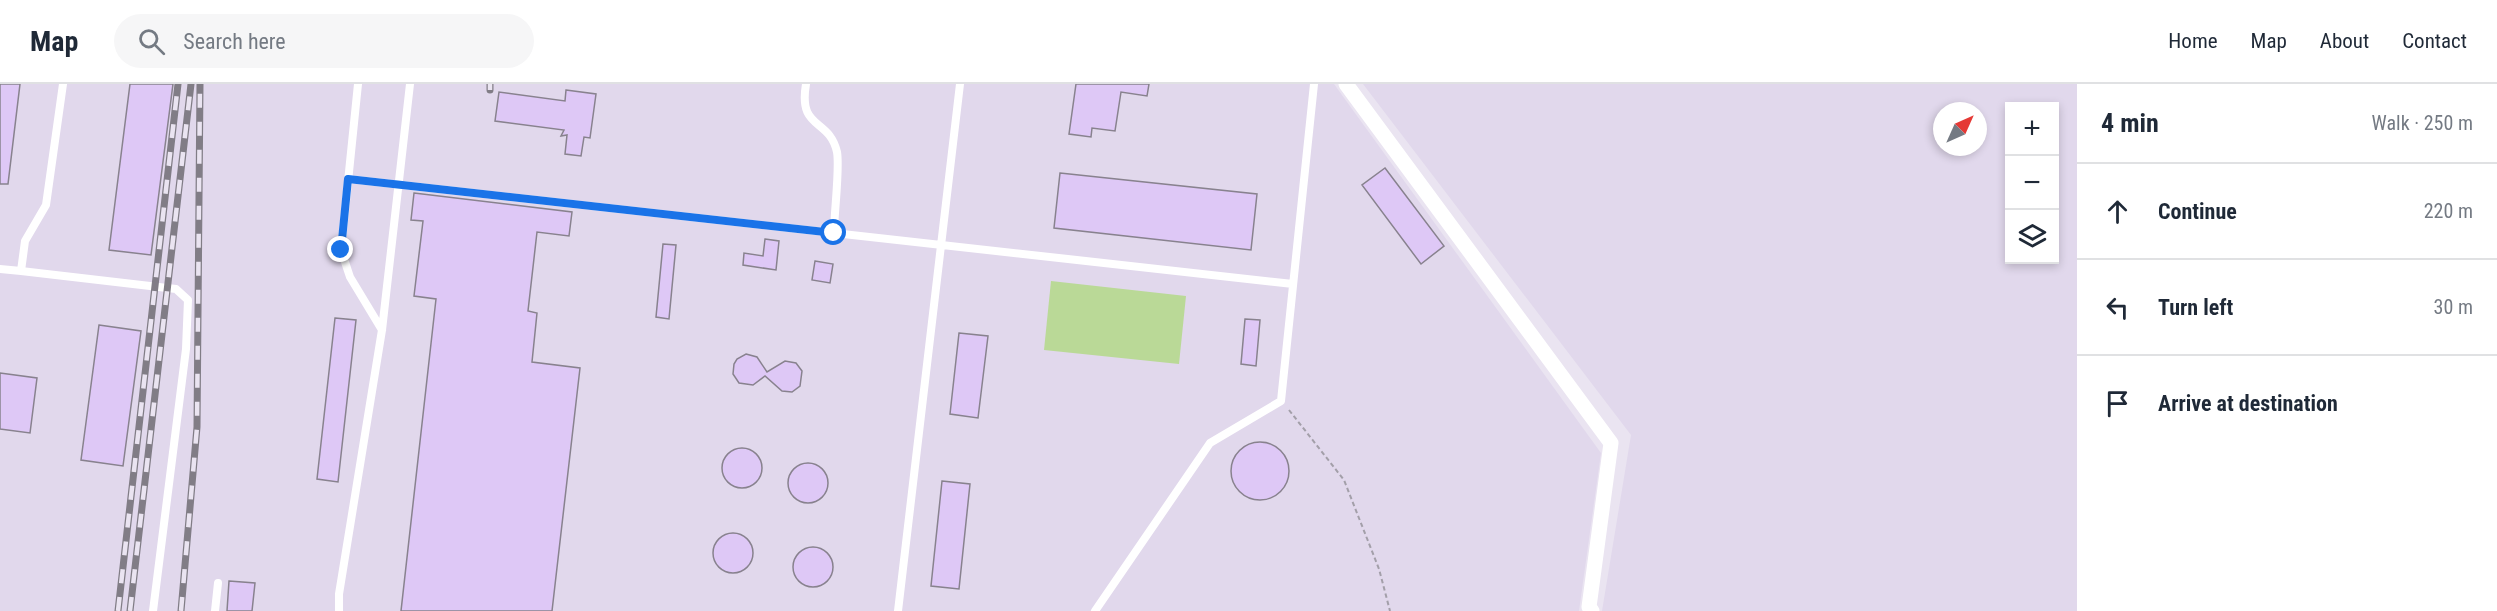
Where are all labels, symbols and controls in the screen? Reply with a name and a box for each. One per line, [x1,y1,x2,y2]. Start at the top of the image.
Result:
search box [114,14,534,68]
text: Map [30,25,78,58]
icon: search [135,25,168,58]
text: Search here [183,29,286,54]
text: Home [2168,29,2218,53]
text: Map [2251,29,2287,53]
text: About [2320,29,2369,53]
text: Contact [2402,29,2467,53]
north arrow [1933,102,1987,156]
map controls [2005,102,2059,264]
button: + [2005,102,2059,156]
text: 4 min [2101,108,2159,138]
text: Walk · 250 m [2372,111,2473,135]
button: − [2005,156,2059,210]
icon: ahead [2101,195,2134,228]
text: Continue [2158,199,2237,224]
text: 220 m [2424,199,2473,223]
button: layers [2005,210,2059,264]
route start [820,219,846,245]
route end [327,236,353,262]
icon: left [2101,291,2134,324]
text: Turn left [2158,295,2233,320]
text: 30 m [2434,295,2473,319]
icon: arrive [2101,387,2134,420]
text: Arrive at destination [2158,391,2338,416]

